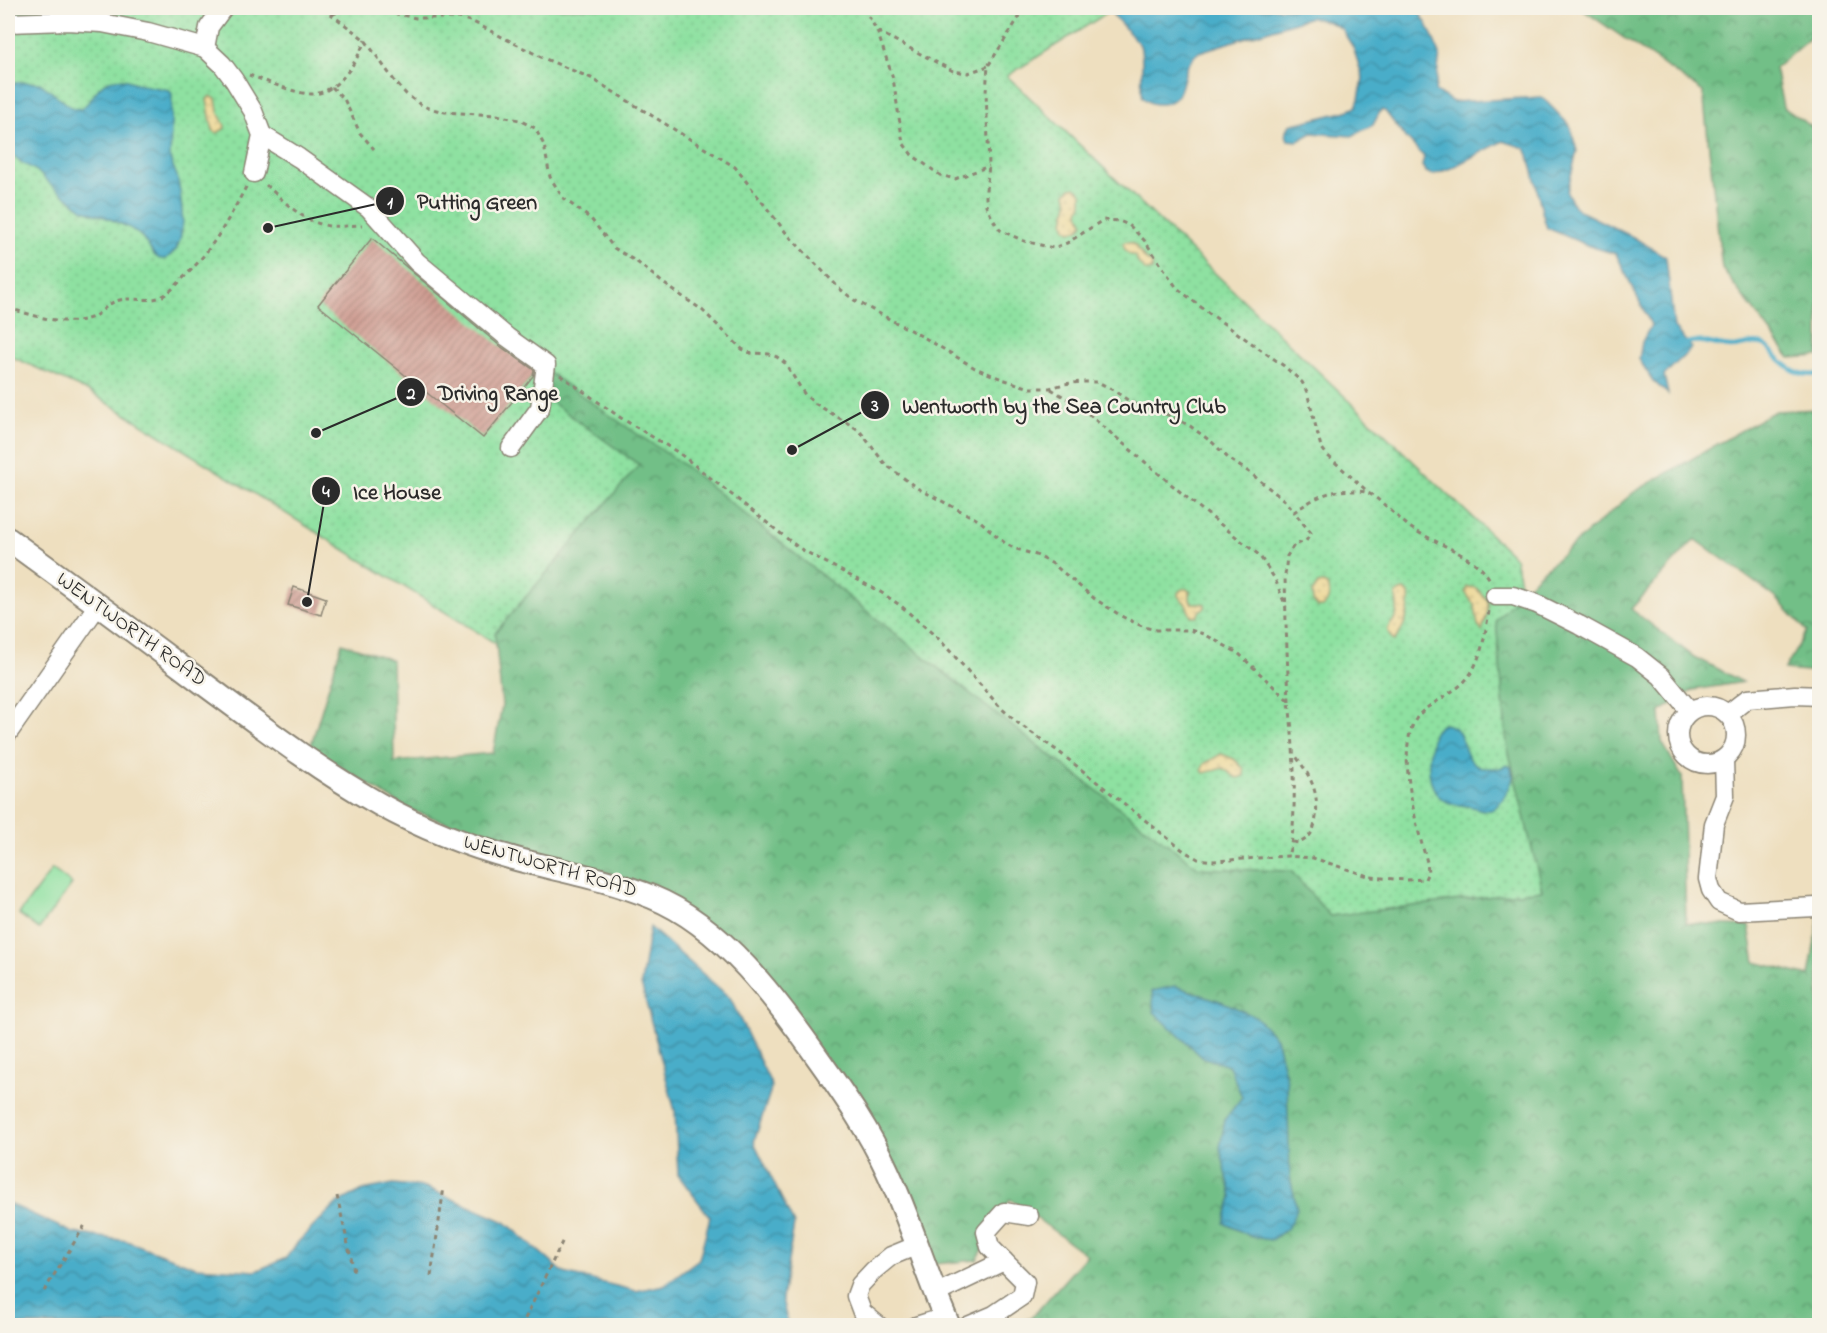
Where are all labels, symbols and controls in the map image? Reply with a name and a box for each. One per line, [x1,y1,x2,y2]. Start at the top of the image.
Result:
callout: Putting Green [375,181,549,221]
text: Putting Green [417,188,537,221]
text: 1 [387,191,393,217]
callout: Driving Range [396,372,571,412]
text: Driving Range [437,379,559,412]
text: 2 [406,382,416,408]
callout: Wentworth by the Sea Country Club [860,385,1238,425]
text: Wentworth by the Sea Country Club [902,392,1226,425]
text: 3 [870,394,879,420]
callout: Ice House [311,471,453,511]
text: Ice House [353,478,442,510]
text: 4 [322,480,330,506]
street label: WENTWORTH ROAD [50,565,212,695]
street label: WENTWORTH ROAD [460,828,640,906]

